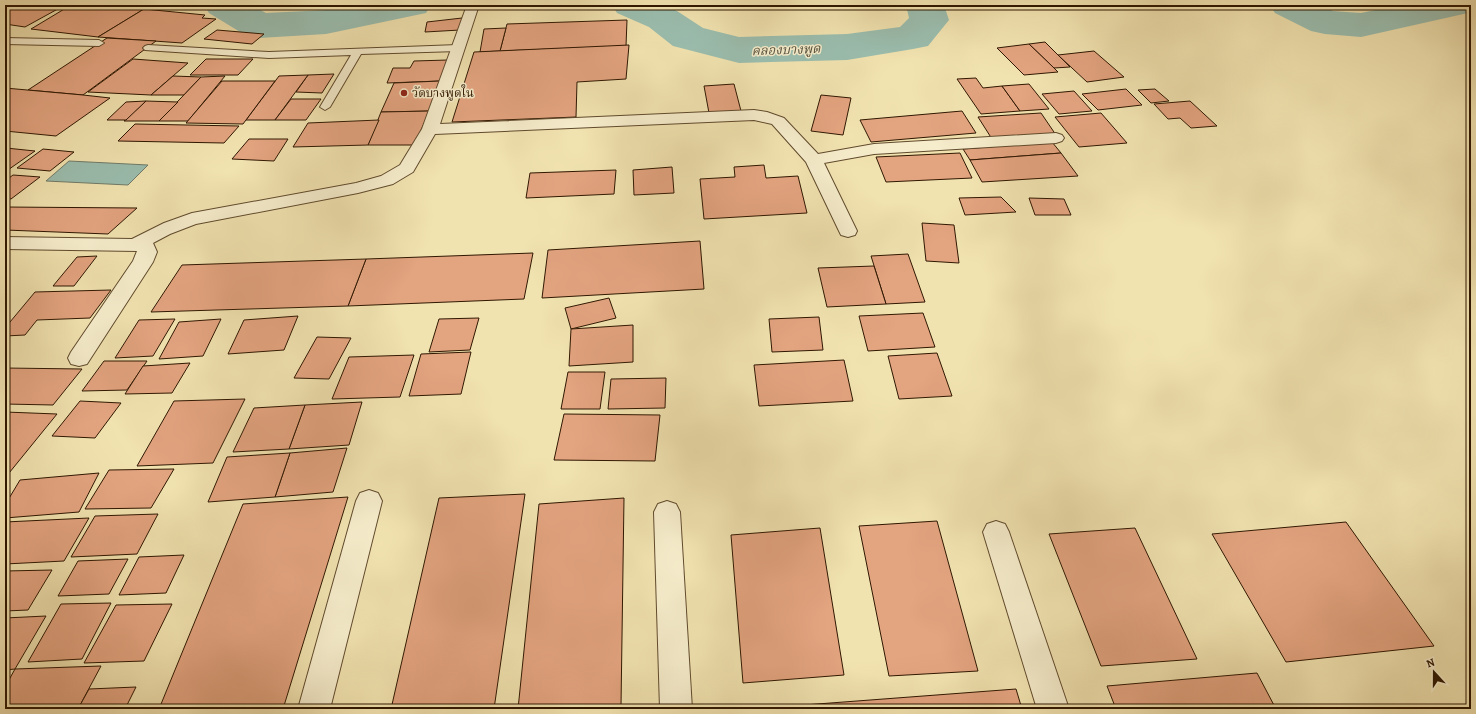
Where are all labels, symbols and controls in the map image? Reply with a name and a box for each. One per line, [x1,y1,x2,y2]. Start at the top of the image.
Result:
water label: คลองบางพูด [751,40,821,59]
place label: วัดบางพูดใน [412,84,474,101]
marker: วัดบางพูดใน [399,88,409,98]
north arrow [1414,652,1454,692]
text: N [1424,655,1437,672]

